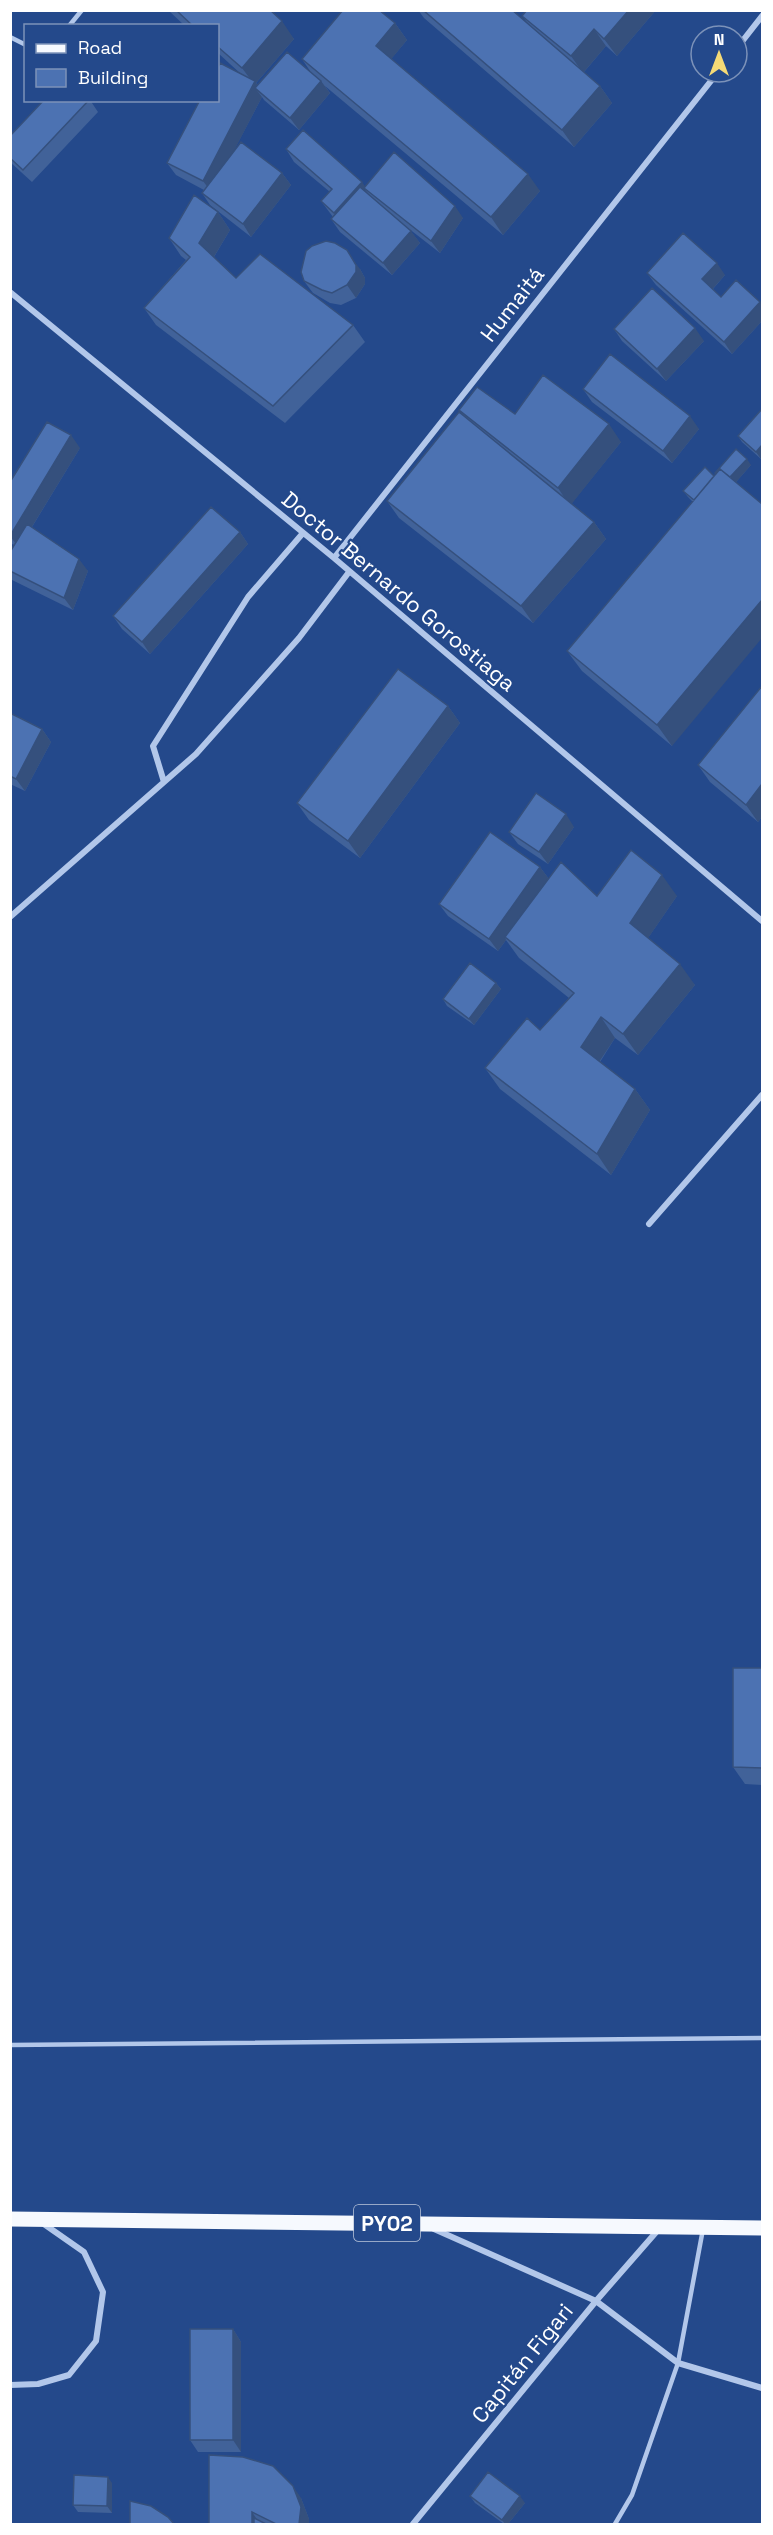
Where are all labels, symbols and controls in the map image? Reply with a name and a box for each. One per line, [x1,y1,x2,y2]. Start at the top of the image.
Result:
legend [24,24,219,102]
north arrow [689,24,749,84]
text: N [714,29,724,50]
text: Road [78,36,122,59]
text: Building [78,66,148,89]
street label: Humaitá [474,261,550,347]
street label: Doctor Bernardo Gorostiaga [276,485,522,697]
road number: PY02 [354,2205,420,2241]
street label: Capitán Figari [465,2297,579,2429]

